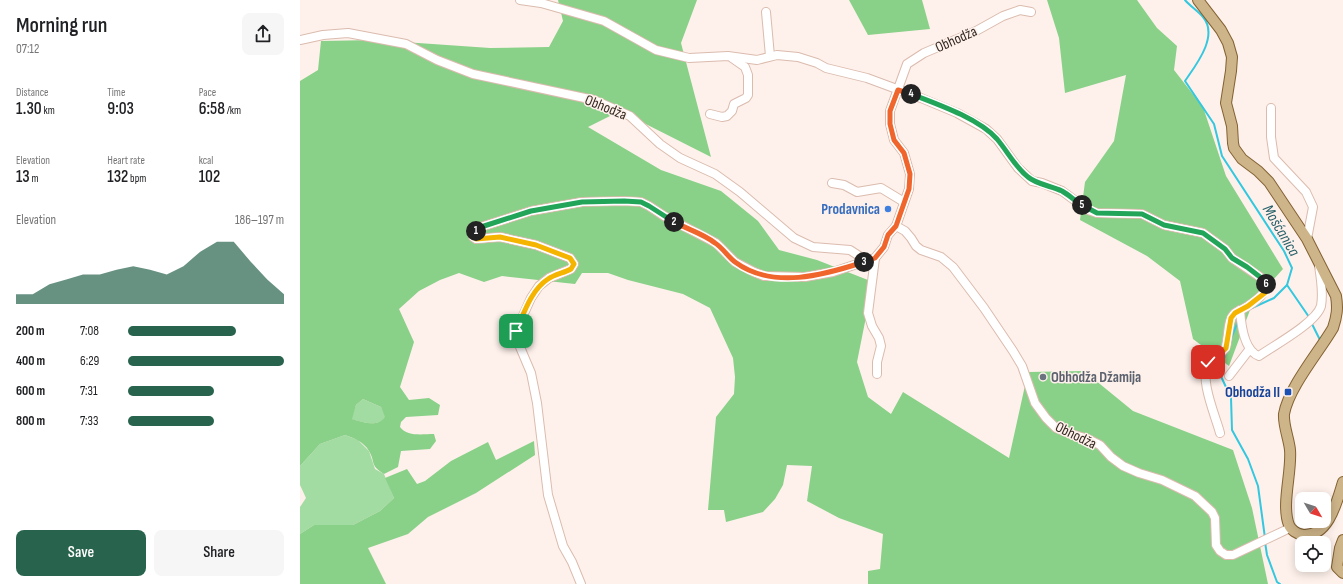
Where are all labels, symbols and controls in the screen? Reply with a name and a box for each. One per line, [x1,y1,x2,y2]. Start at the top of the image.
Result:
text: Morning run [16,12,107,39]
button: share [242,13,284,55]
street label: Obhodža [932,22,980,57]
text: 07:12 [16,41,39,57]
pin: 4 [901,84,921,104]
text: Distance [16,86,48,99]
text: Time [107,86,125,99]
text: Pace [199,86,216,99]
text: 4 [908,87,914,100]
street label: Obhodža [582,90,630,125]
text: 1.30 [16,99,42,119]
text: 9:03 [107,99,134,119]
text: 6:58 [199,99,225,119]
text: km [42,104,55,117]
text: /km [225,104,241,117]
text: Elevation [16,154,50,167]
text: Heart rate [107,154,145,167]
text: kcal [199,154,213,167]
text: 13 [16,167,30,187]
text: 132 [107,167,128,187]
text: 102 [199,167,220,187]
text: m [30,172,39,185]
text: bpm [128,172,146,185]
pin: 5 [1072,195,1092,215]
text: 5 [1080,198,1084,211]
place label: Prodavnica [821,200,880,219]
water label: Mošćanica [1258,202,1304,260]
marker: Prodavnica [883,204,893,214]
text: Elevation [16,212,56,228]
text: 186–197 m [235,212,284,228]
pin: 2 [664,212,684,232]
text: 2 [672,215,676,228]
pin: 1 [466,221,486,241]
text: 1 [474,224,478,237]
pin: 3 [854,252,874,272]
text: 3 [862,255,866,268]
pin: 6 [1256,274,1276,294]
text: 6 [1263,277,1269,290]
pin [499,314,533,348]
icon: arrive [505,320,527,342]
text: 200 m [16,323,45,339]
text: 7:08 [80,323,99,339]
pin [1191,345,1225,379]
icon: check [1197,351,1219,373]
text: 400 m [16,353,45,369]
text: 6:29 [80,353,99,369]
place label: Obhodža Džamija [1051,368,1141,387]
marker: Obhodža Džamija [1038,372,1048,382]
text: 600 m [16,383,45,399]
text: 7:31 [80,383,98,399]
place label: Obhodža II [1225,383,1280,402]
marker: Obhodža II [1283,387,1293,397]
text: 800 m [16,413,45,429]
text: 7:33 [80,413,98,429]
street label: Obhodža [1052,417,1100,454]
north arrow [1295,492,1331,528]
map controls [1295,492,1331,572]
button: Save [16,530,146,576]
button: Share [154,530,284,576]
button: locate [1295,536,1331,572]

